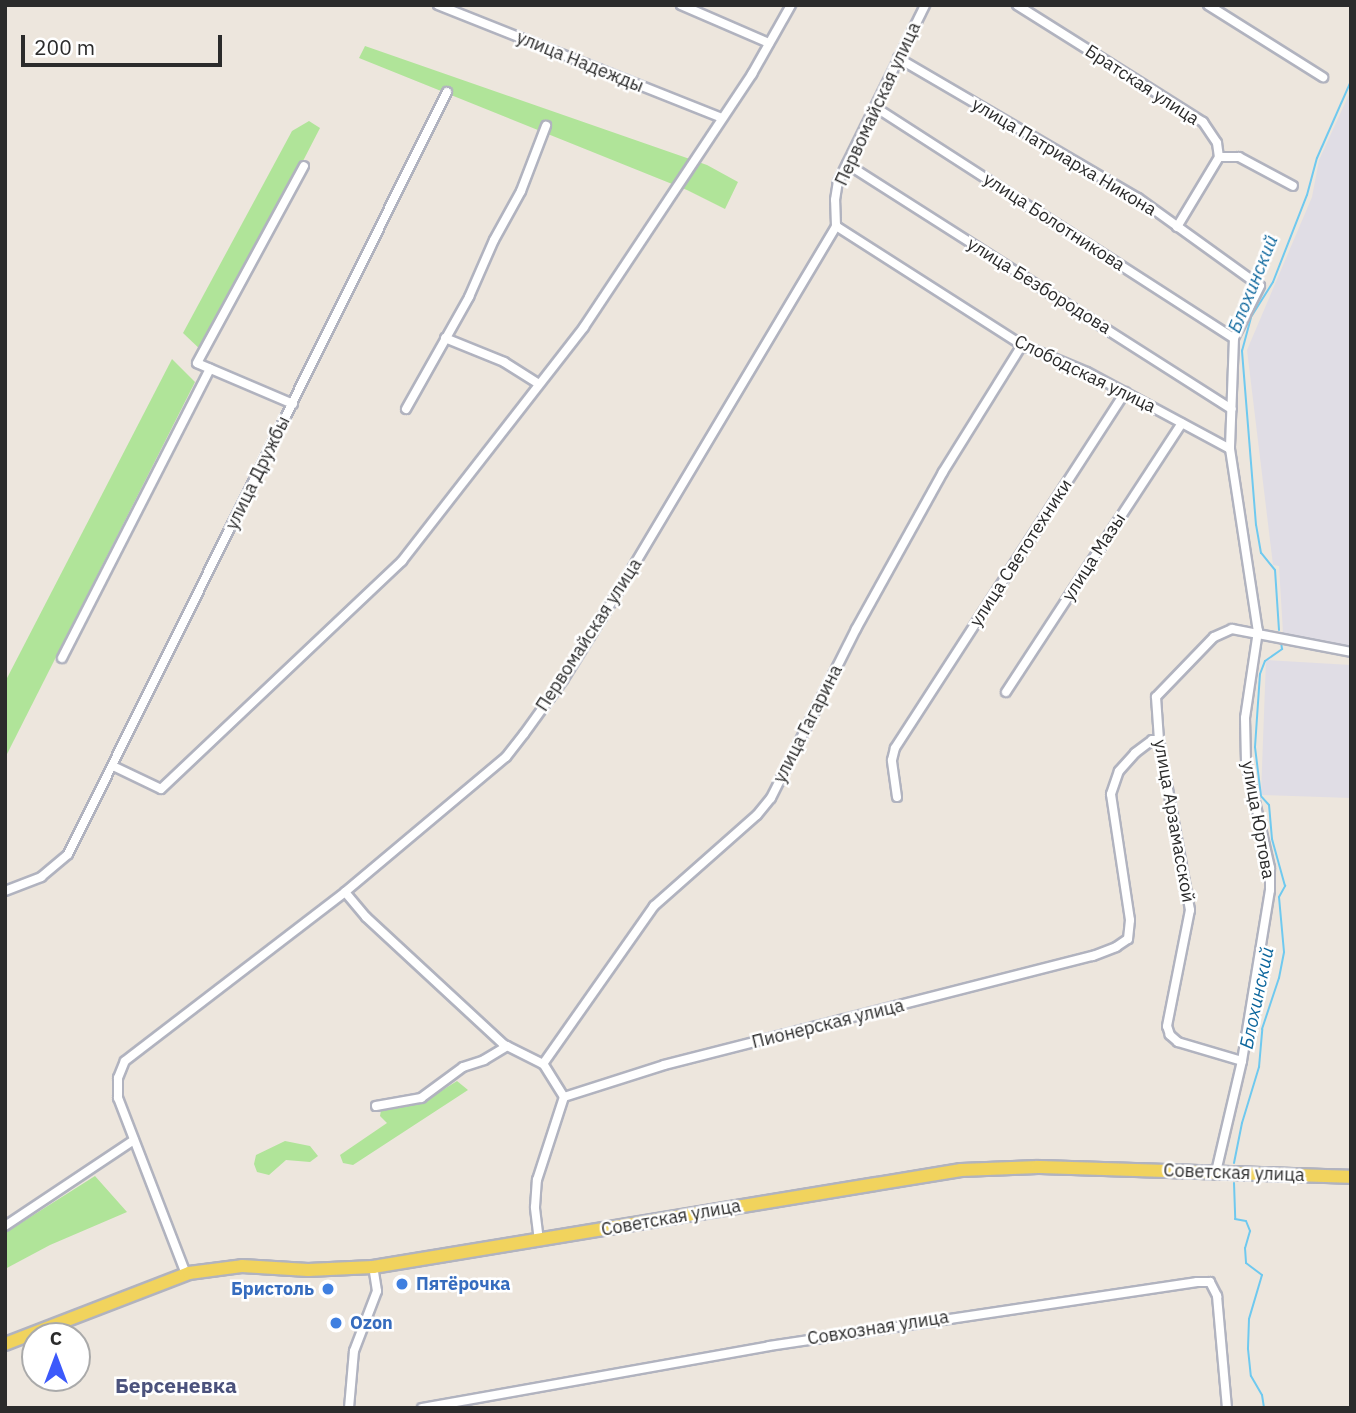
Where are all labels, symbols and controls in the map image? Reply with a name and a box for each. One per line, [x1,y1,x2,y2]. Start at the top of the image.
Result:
street label: Первомайская улица [831,19,925,189]
scale bar [24,21,226,65]
street label: улица Надежды [513,27,647,97]
text: 200 m [34,33,95,61]
street label: Братская улица [1081,40,1203,130]
street label: улица Патриарха Никона [968,93,1160,221]
street label: улица Болотникова [979,168,1129,276]
water label: Блохинский [1223,232,1283,336]
street label: улица Безбородова [963,233,1115,339]
street label: Слободская улица [1011,330,1159,418]
street label: улица Дружбы [221,413,295,533]
street label: улица Светотехники [965,475,1077,631]
street label: улица Мазы [1058,509,1130,605]
street label: Первомайская улица [532,555,646,715]
street label: улица Гагарина [769,661,847,787]
street label: улица Арзамасской [1149,738,1199,904]
street label: улица Юртова [1237,759,1279,881]
water label: Блохинский [1235,945,1279,1051]
street label: Пионерская улица [750,995,906,1053]
street label: Советская улица [1163,1160,1305,1186]
street label: Советская улица [600,1195,742,1241]
place label: Пятёрочка [416,1273,510,1295]
marker: Пятёрочка [394,1276,410,1292]
place label: Бристоль [231,1278,314,1300]
marker: Бристоль [320,1281,336,1297]
street label: Совхозная улица [806,1306,950,1350]
place label: Ozon [350,1312,393,1334]
marker: Ozon [328,1315,344,1331]
north arrow [21,1322,91,1392]
text: С [50,1326,62,1350]
district label: Берсеневка [115,1372,237,1398]

